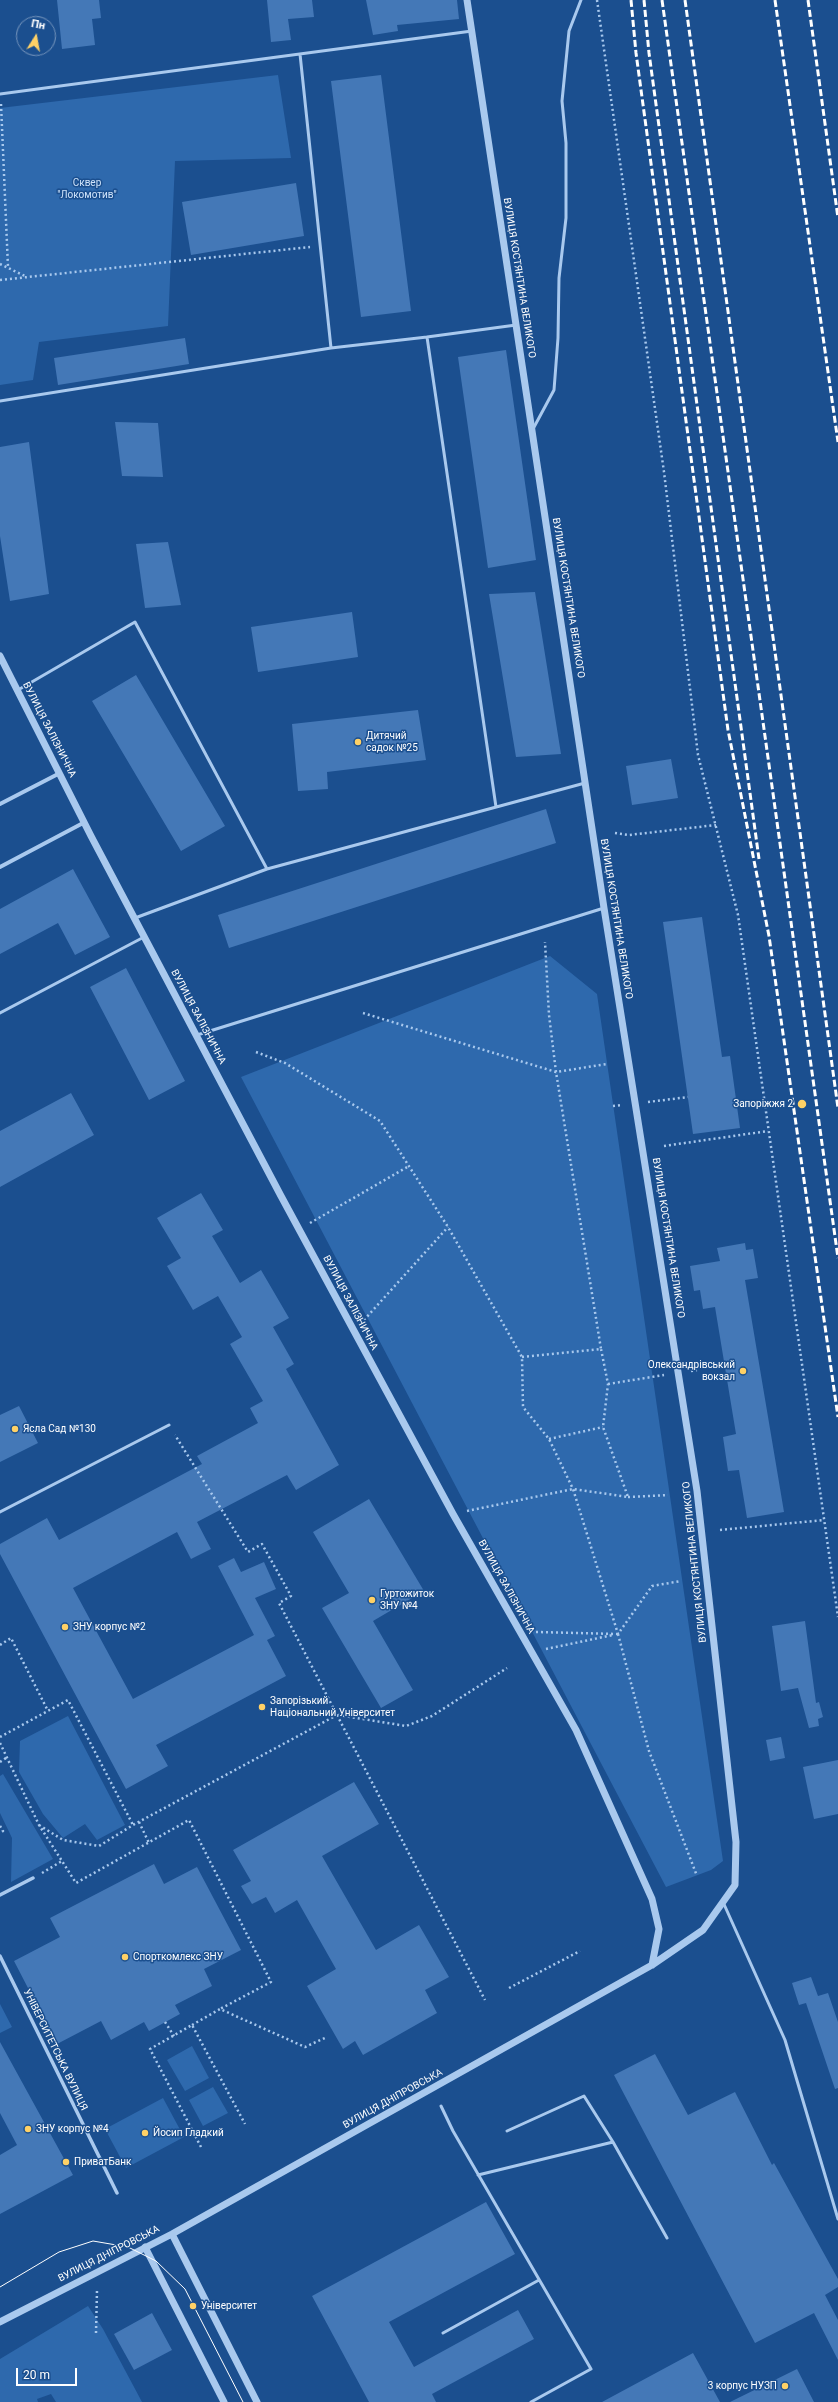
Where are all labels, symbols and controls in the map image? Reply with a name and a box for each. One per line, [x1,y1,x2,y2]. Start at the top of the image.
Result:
north arrow [16,16,56,56]
text: Пн [30,17,46,32]
park label: Сквер "Локомотив" [57,177,117,200]
street label: ВУЛИЦЯ КОСТЯНТИНА ВЕЛИКОГО [500,197,538,359]
street label: ВУЛИЦЯ КОСТЯНТИНА ВЕЛИКОГО [549,517,587,679]
street label: ВУЛИЦЯ ЗАЛІЗНИЧНА [20,680,78,780]
place label: Дитячий садок №25 [366,730,418,754]
marker: Дитячий садок №25 [353,737,363,747]
street label: ВУЛИЦЯ КОСТЯНТИНА ВЕЛИКОГО [597,838,635,1000]
street label: ВУЛИЦЯ ЗАЛІЗНИЧНА [168,968,228,1066]
place label: Запоріжжя 2 [733,1098,793,1110]
marker: Запоріжжя 2 [796,1098,808,1110]
street label: ВУЛИЦЯ КОСТЯНТИНА ВЕЛИКОГО [649,1157,687,1319]
street label: ВУЛИЦЯ ЗАЛІЗНИЧНА [320,1254,380,1352]
place label: Олександрівський вокзал [648,1359,735,1382]
marker: Олександрівський вокзал [738,1366,748,1376]
place label: Ясла Сад №130 [23,1423,96,1435]
marker: Ясла Сад №130 [10,1424,20,1434]
street label: ВУЛИЦЯ КОСТЯНТИНА ВЕЛИКОГО [681,1481,709,1643]
street label: ВУЛИЦЯ ЗАЛІЗНИЧНА [475,1538,537,1636]
place label: Гуртожиток ЗНУ №4 [380,1588,434,1612]
marker: Гуртожиток ЗНУ №4 [367,1595,377,1605]
place label: ЗНУ корпус №2 [73,1621,146,1633]
marker: ЗНУ корпус №2 [60,1622,70,1632]
place label: Запорізький Національний Університет [270,1695,395,1718]
marker: Запорізький Національний Університет [257,1702,267,1712]
place label: Спорткомлекс ЗНУ [133,1951,223,1963]
marker: Спорткомлекс ЗНУ [120,1952,130,1962]
street label: УНІВЕРСИТЕТСЬКА ВУЛИЦЯ [20,1987,90,2113]
street label: ВУЛИЦЯ ДНІПРОВСЬКА [341,2067,445,2131]
place label: ЗНУ корпус №4 [36,2123,109,2135]
marker: ЗНУ корпус №4 [23,2124,33,2134]
place label: Йосип Гладкий [153,2127,224,2139]
marker: Йосип Гладкий [140,2128,150,2138]
place label: ПриватБанк [74,2156,131,2168]
marker: ПриватБанк [61,2157,71,2167]
street label: ВУЛИЦЯ ДНІПРОВСЬКА [56,2223,162,2285]
place label: Університет [201,2300,257,2312]
marker: Університет [188,2301,198,2311]
scale bar [18,2360,79,2386]
text: 20 m [23,2368,50,2382]
place label: 3 корпус НУЗП [708,2380,777,2392]
marker: 3 корпус НУЗП [780,2381,790,2391]

